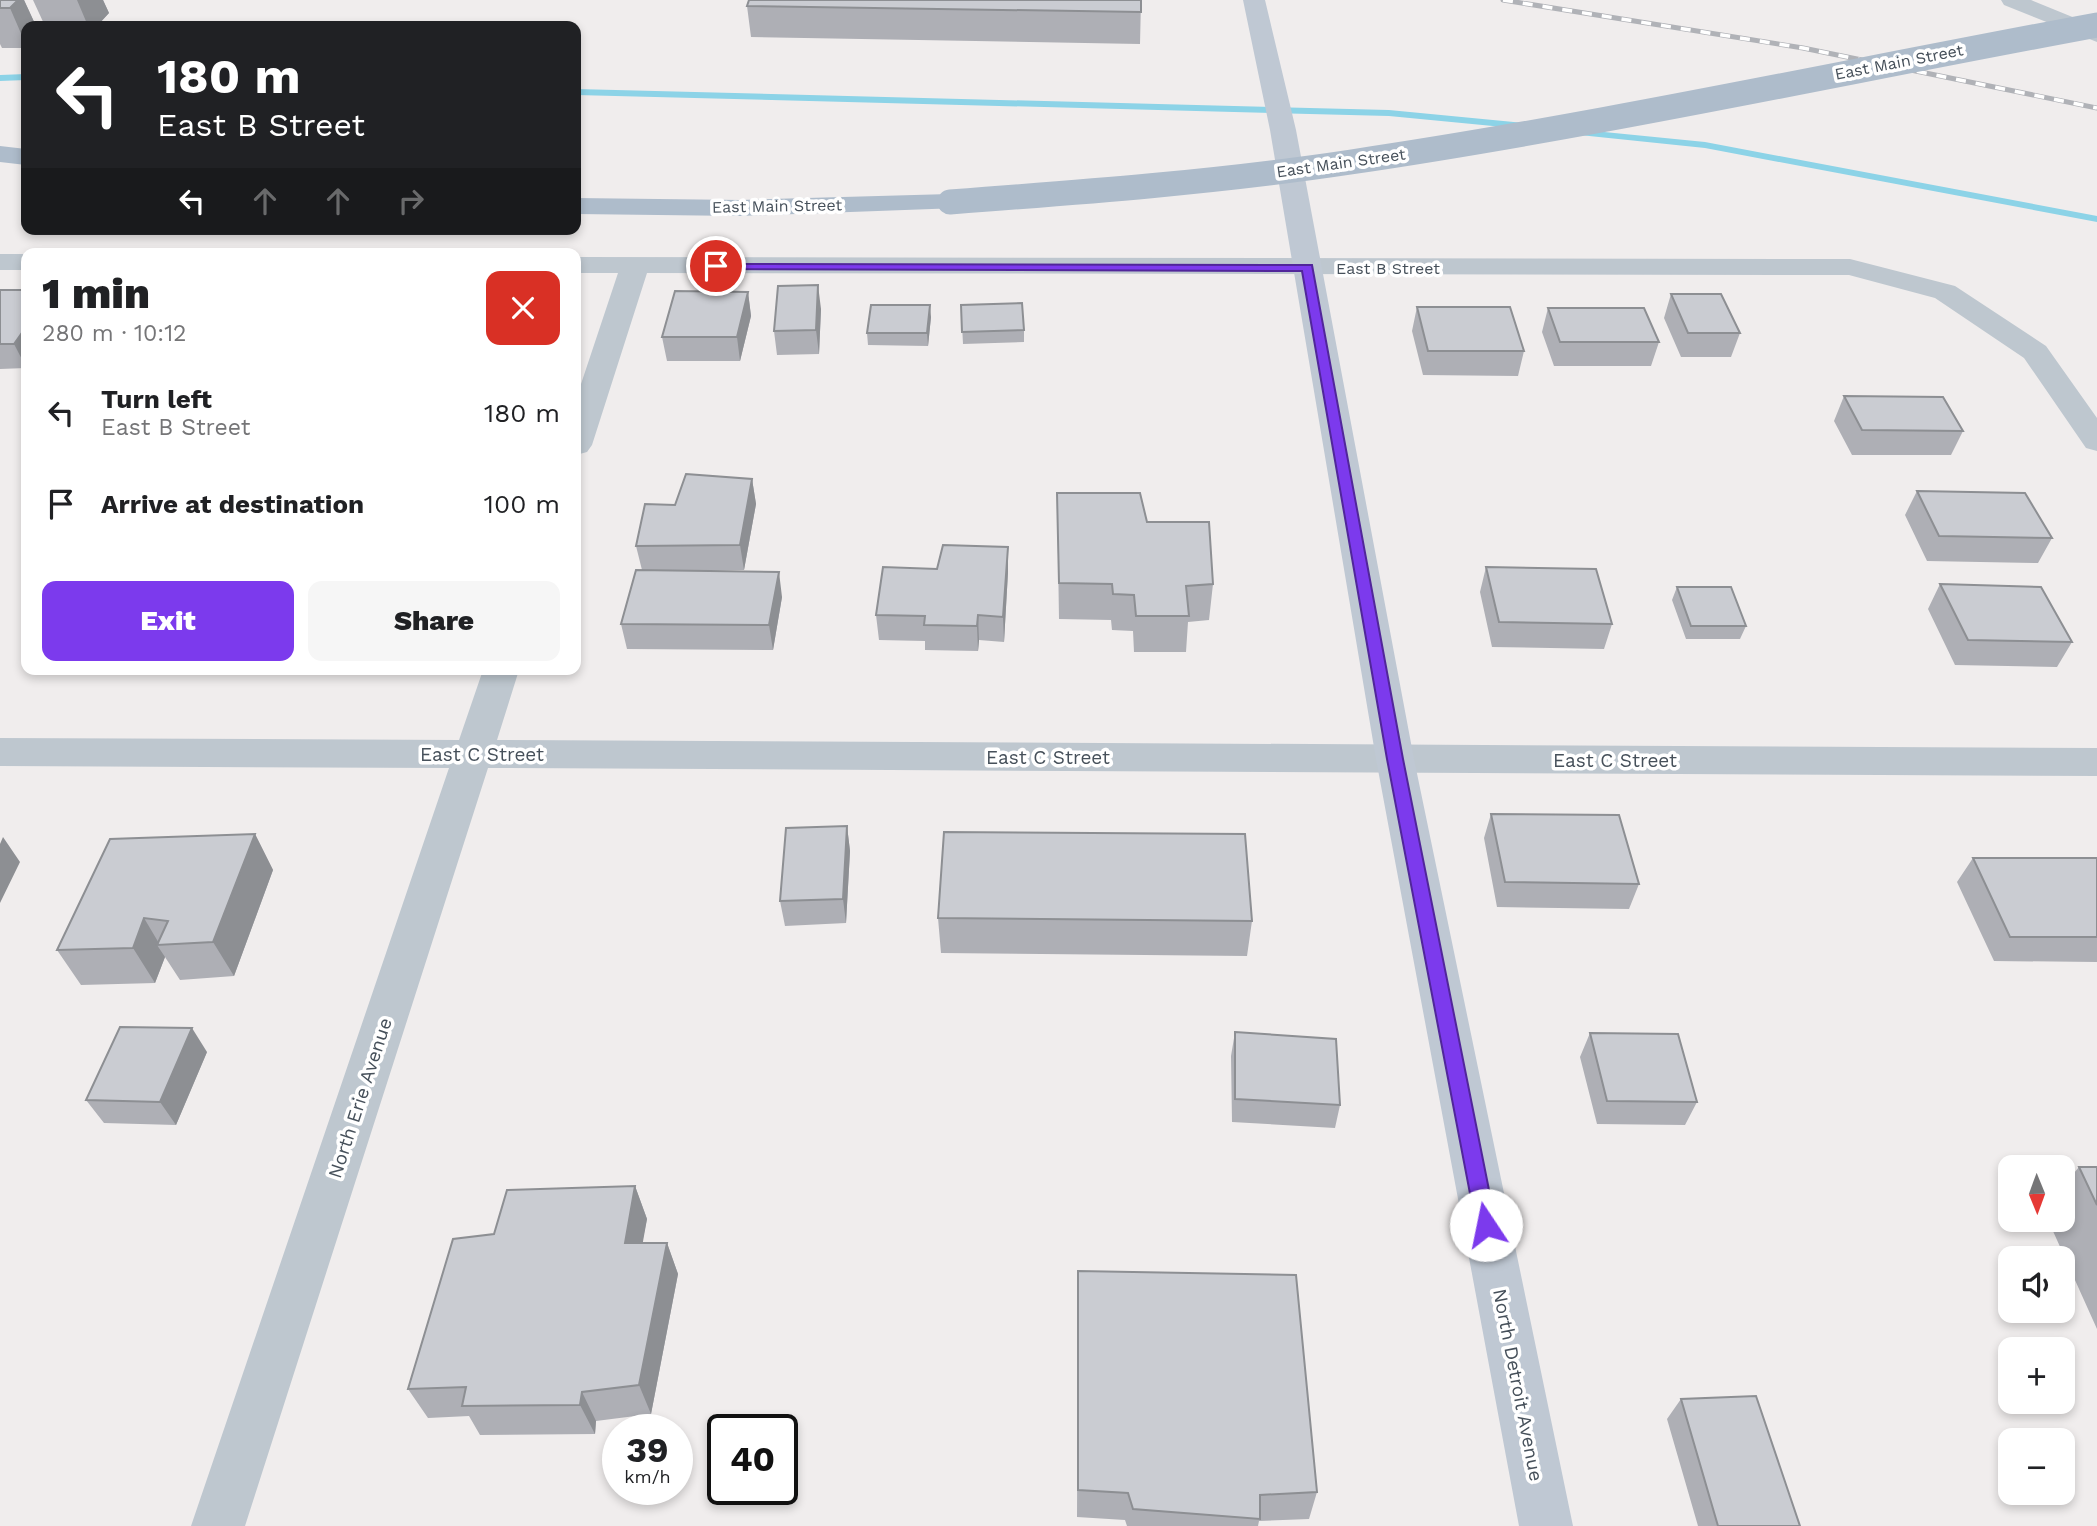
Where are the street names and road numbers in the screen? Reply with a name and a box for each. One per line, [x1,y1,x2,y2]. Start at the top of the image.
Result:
street label: East Main Street [1833,40,1965,84]
street label: East Main Street [1275,144,1407,181]
street label: East Main Street [712,195,843,217]
street label: East B Street [1336,259,1440,278]
street label: East C Street [420,743,544,766]
street label: East C Street [986,746,1110,769]
street label: East C Street [1553,749,1677,772]
street label: North Erie Avenue [323,1015,397,1181]
street label: North Detroit Avenue [1488,1287,1548,1483]

